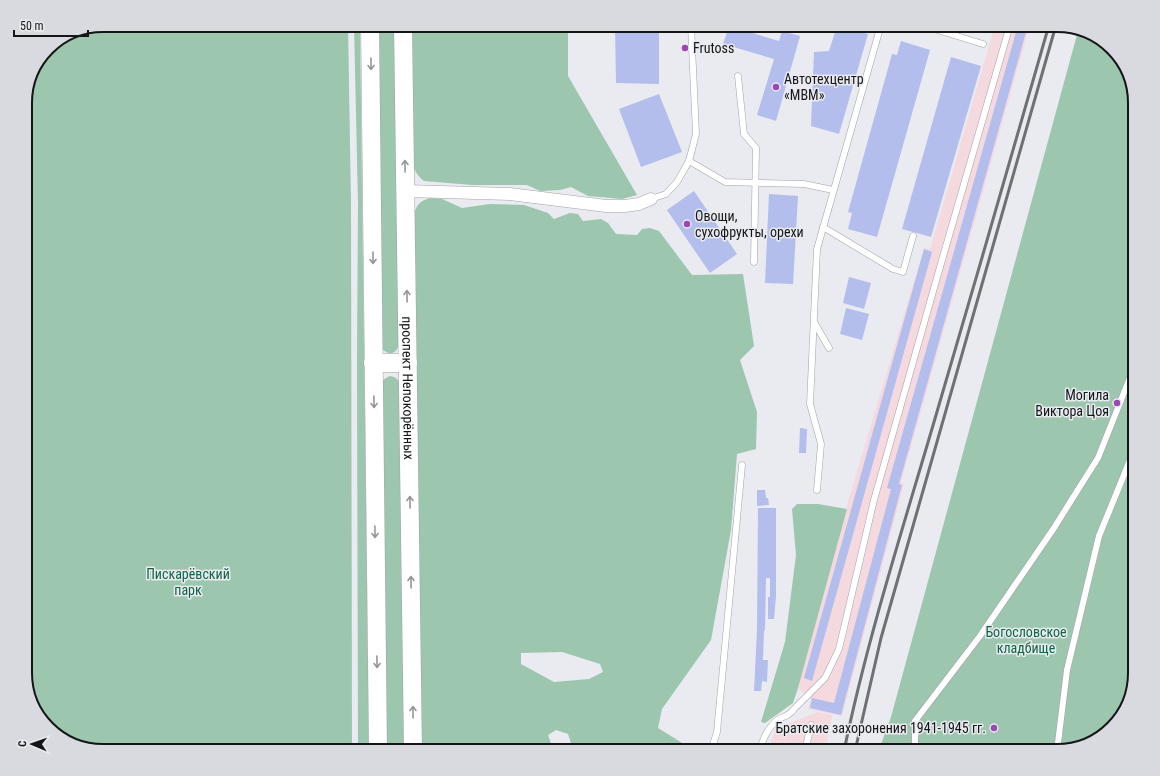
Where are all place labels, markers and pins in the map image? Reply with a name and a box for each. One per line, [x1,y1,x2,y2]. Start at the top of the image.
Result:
place label: Frutoss [693,40,734,56]
marker: Frutoss [680,43,690,53]
place label: Автотехцентр «МВМ» [784,71,864,103]
marker: Автотехцентр «МВМ» [771,82,781,92]
place label: Овощи, сухофрукты, орехи [695,208,804,240]
marker: Овощи, сухофрукты, орехи [682,219,692,229]
place label: Могила Виктора Цоя [1035,387,1109,419]
marker: Могила Виктора Цоя [1112,398,1122,408]
place label: Братские захоронения 1941-1945 гг. [775,720,986,736]
marker: Братские захоронения 1941-1945 гг. [989,723,999,733]

